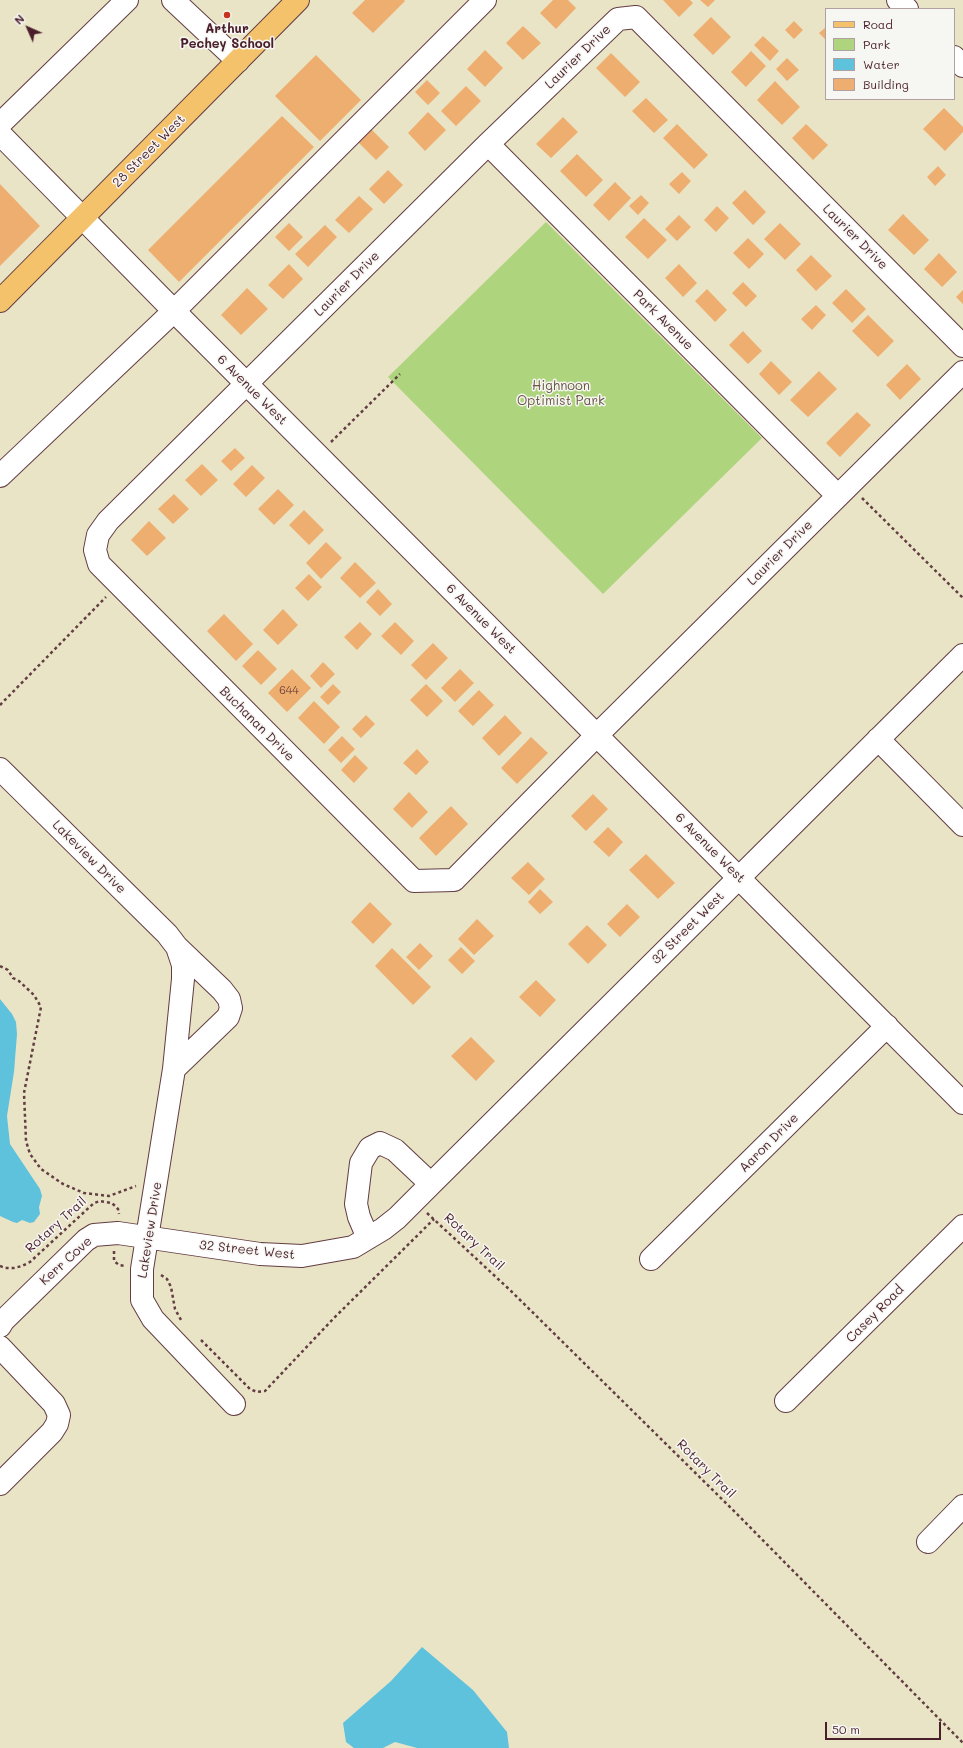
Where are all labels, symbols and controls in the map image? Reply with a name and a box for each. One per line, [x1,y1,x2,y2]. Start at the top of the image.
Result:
north arrow [8,8,48,48]
legend [825,8,955,100]
marker: Arthur Pechey School [222,10,232,20]
text: N [11,11,27,27]
text: Road [863,16,893,32]
place label: Arthur Pechey School [180,21,274,52]
street label: Laurier Drive [542,22,614,92]
text: Park [863,36,890,52]
text: Water [863,56,900,72]
text: Building [863,76,909,92]
street label: 28 Street West [109,111,189,191]
street label: Laurier Drive [819,201,891,273]
street label: Laurier Drive [311,248,383,320]
street label: Park Avenue [630,287,696,353]
street label: 6 Avenue West [214,352,290,428]
park label: Highnoon Optimist Park [517,378,605,409]
street label: Laurier Drive [744,517,816,589]
street label: 6 Avenue West [443,581,519,657]
street label: Buchanan Drive [216,683,298,765]
house number: 644 [279,684,299,698]
street label: 6 Avenue West [672,810,748,886]
street label: Lakeview Drive [49,817,129,897]
street label: 32 Street West [649,889,727,967]
street label: Aaron Drive [736,1110,802,1176]
street label: Lakeview Drive [135,1181,165,1279]
street label: Rotary Trail [22,1194,90,1256]
street label: Rotary Trail [441,1210,507,1274]
street label: Kerr Cove [37,1233,95,1289]
street label: 32 Street West [198,1237,296,1263]
street label: Casey Road [843,1282,907,1346]
street label: Rotary Trail [673,1436,739,1502]
scale bar [827,1714,943,1740]
text: 50 m [832,1721,860,1737]

